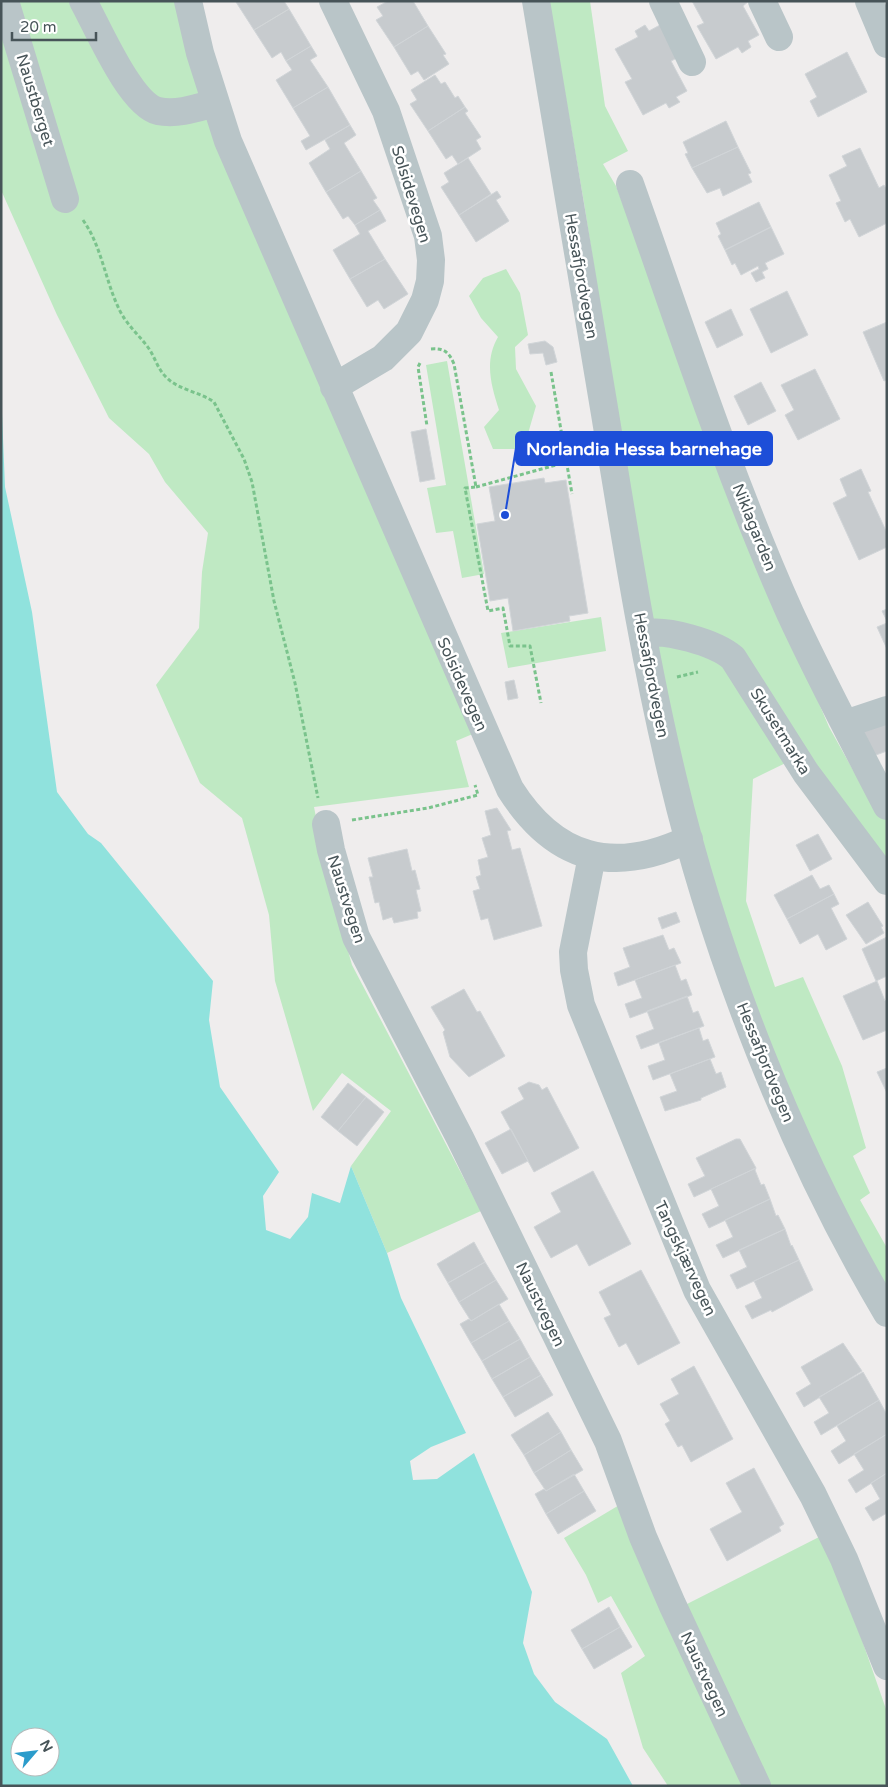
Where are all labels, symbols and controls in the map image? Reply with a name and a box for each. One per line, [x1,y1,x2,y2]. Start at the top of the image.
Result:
scale bar [12,10,96,42]
text: 20 m [20,18,57,36]
street label: Naustberget [12,52,59,149]
street label: Solsidevegen [387,143,435,245]
street label: Hessafjordvegen [560,212,602,341]
callout: Norlandia Hessa barnehage [516,432,772,465]
text: Norlandia Hessa barnehage [526,438,762,460]
street label: Niklagarden [728,481,781,574]
street label: Hessafjordvegen [629,611,673,740]
street label: Solsidevegen [432,634,492,734]
street label: Skusetmarka [746,685,815,779]
street label: Naustvegen [322,853,370,946]
street label: Hessafjordvegen [732,1000,798,1125]
street label: Tangskjærvegen [650,1198,721,1319]
street label: Naustvegen [511,1259,569,1350]
street label: Naustvegen [676,1629,732,1720]
north arrow [10,1727,60,1777]
text: N [36,1737,56,1755]

